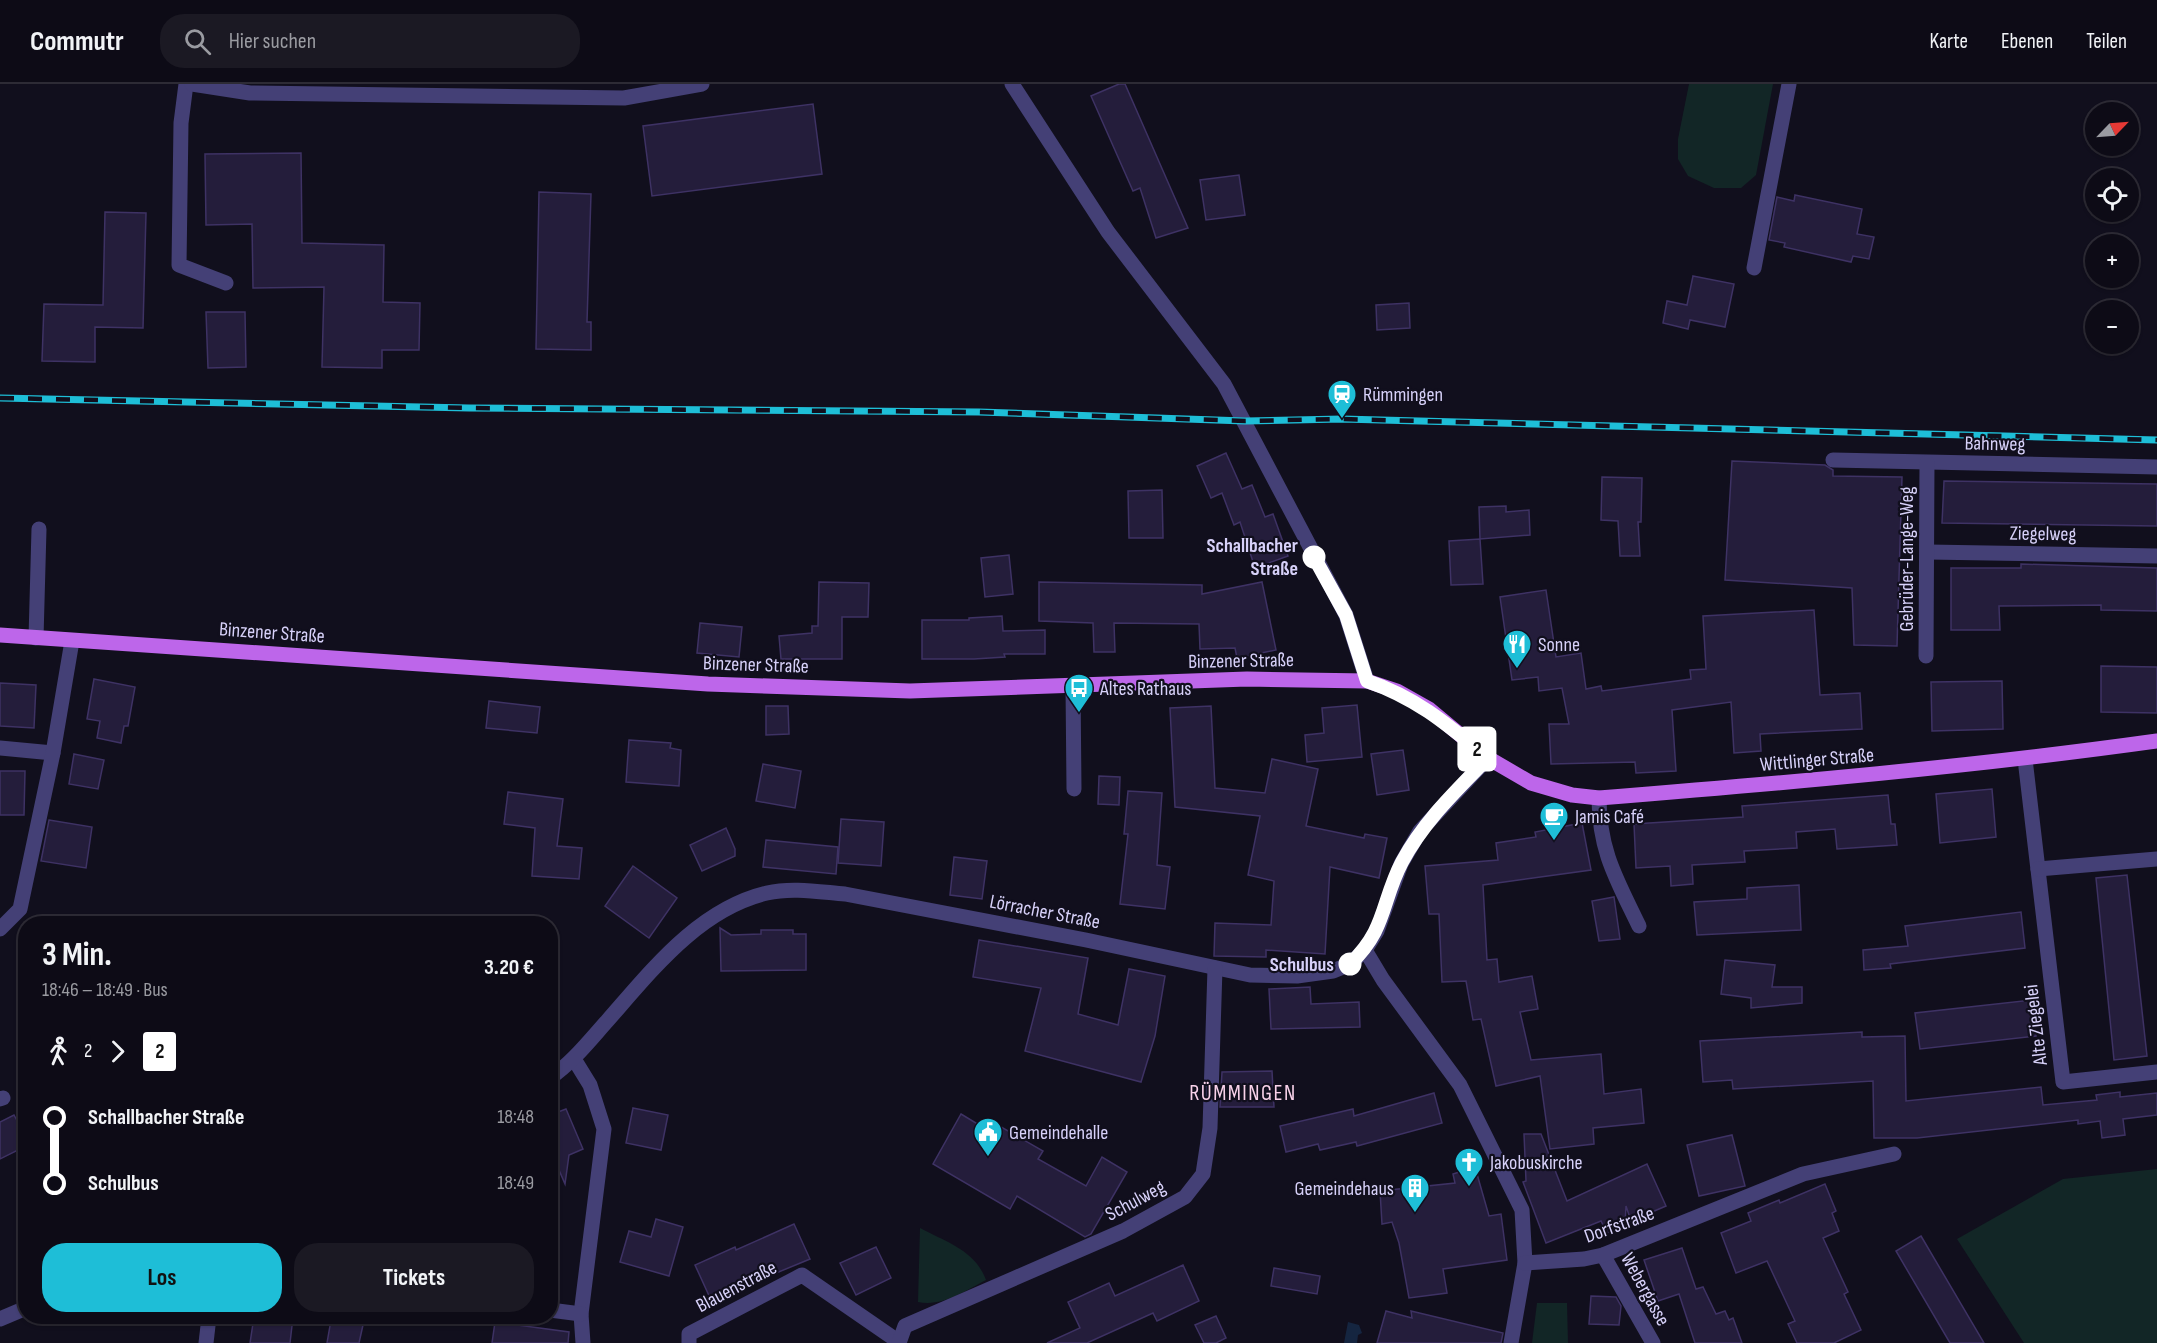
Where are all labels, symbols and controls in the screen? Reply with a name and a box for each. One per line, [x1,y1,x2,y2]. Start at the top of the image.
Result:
search box [160,14,580,68]
text: Commutr [30,25,124,58]
icon: search [181,25,214,58]
text: Hier suchen [229,28,316,55]
text: Karte [1930,29,1968,54]
text: Ebenen [2001,29,2053,54]
text: Teilen [2086,29,2127,54]
north arrow [2085,102,2139,156]
map controls [2085,102,2139,354]
button: locate [2085,168,2139,222]
button: + [2085,234,2139,288]
button: − [2085,300,2139,354]
station icon: Rümmingen [1326,378,1358,420]
place label: Rümmingen [1363,383,1443,407]
street label: Bahnweg [1964,431,2026,457]
street label: Gebrüder-Lange-Weg [1895,486,1919,631]
street label: Ziegelweg [2009,521,2077,547]
place label: Schallbacher Straße [1206,534,1298,581]
marker: Schallbacher Straße [1303,546,1325,568]
street label: Binzener Straße [218,617,326,649]
restaurant icon: Sonne [1501,628,1533,670]
place label: Sonne [1538,633,1580,657]
street label: Binzener Straße [1188,648,1294,674]
street label: Binzener Straße [703,651,809,679]
bus stop icon: Altes Rathaus [1063,672,1095,714]
place label: Altes Rathaus [1099,677,1191,701]
line badge: 2 [1458,730,1496,768]
text: 2 [1472,737,1482,762]
street label: Wittlinger Straße [1759,743,1875,777]
cafe icon: Jamis Café [1538,800,1570,842]
place label: Jamis Café [1574,805,1644,829]
street label: Lörracher Straße [988,890,1102,934]
text: 3 Min. [42,935,112,975]
place label: Schulbus [1270,953,1334,977]
marker: Schulbus [1339,953,1361,975]
text: 3.20 € [484,954,534,981]
text: 18:46 – 18:49 · Bus [42,978,168,1002]
street label: Alte Ziegelei [2019,983,2053,1068]
icon: walk [42,1035,75,1068]
icon: forward [101,1035,134,1068]
text: 2 [84,1039,92,1063]
text: 2 [155,1039,164,1064]
district label: RÜMMINGEN [1189,1080,1297,1107]
text: Schallbacher Straße [88,1104,244,1131]
text: 18:48 [497,1105,534,1129]
public building icon: Gemeindehalle [972,1116,1004,1158]
place label: Gemeindehalle [1009,1121,1108,1145]
church icon: Jakobuskirche [1453,1146,1485,1188]
place label: Jakobuskirche [1489,1151,1583,1175]
text: Schulbus [88,1170,159,1197]
text: 18:49 [497,1171,534,1195]
building icon: Gemeindehaus [1399,1172,1431,1214]
street label: Schulweg [1101,1175,1170,1227]
place label: Gemeindehaus [1295,1177,1394,1201]
street label: Dorfstraße [1581,1201,1658,1249]
button: Los [42,1243,282,1312]
button: Tickets [294,1243,534,1312]
street label: Webergasse [1615,1249,1675,1330]
street label: Blauenstraße [692,1256,781,1318]

